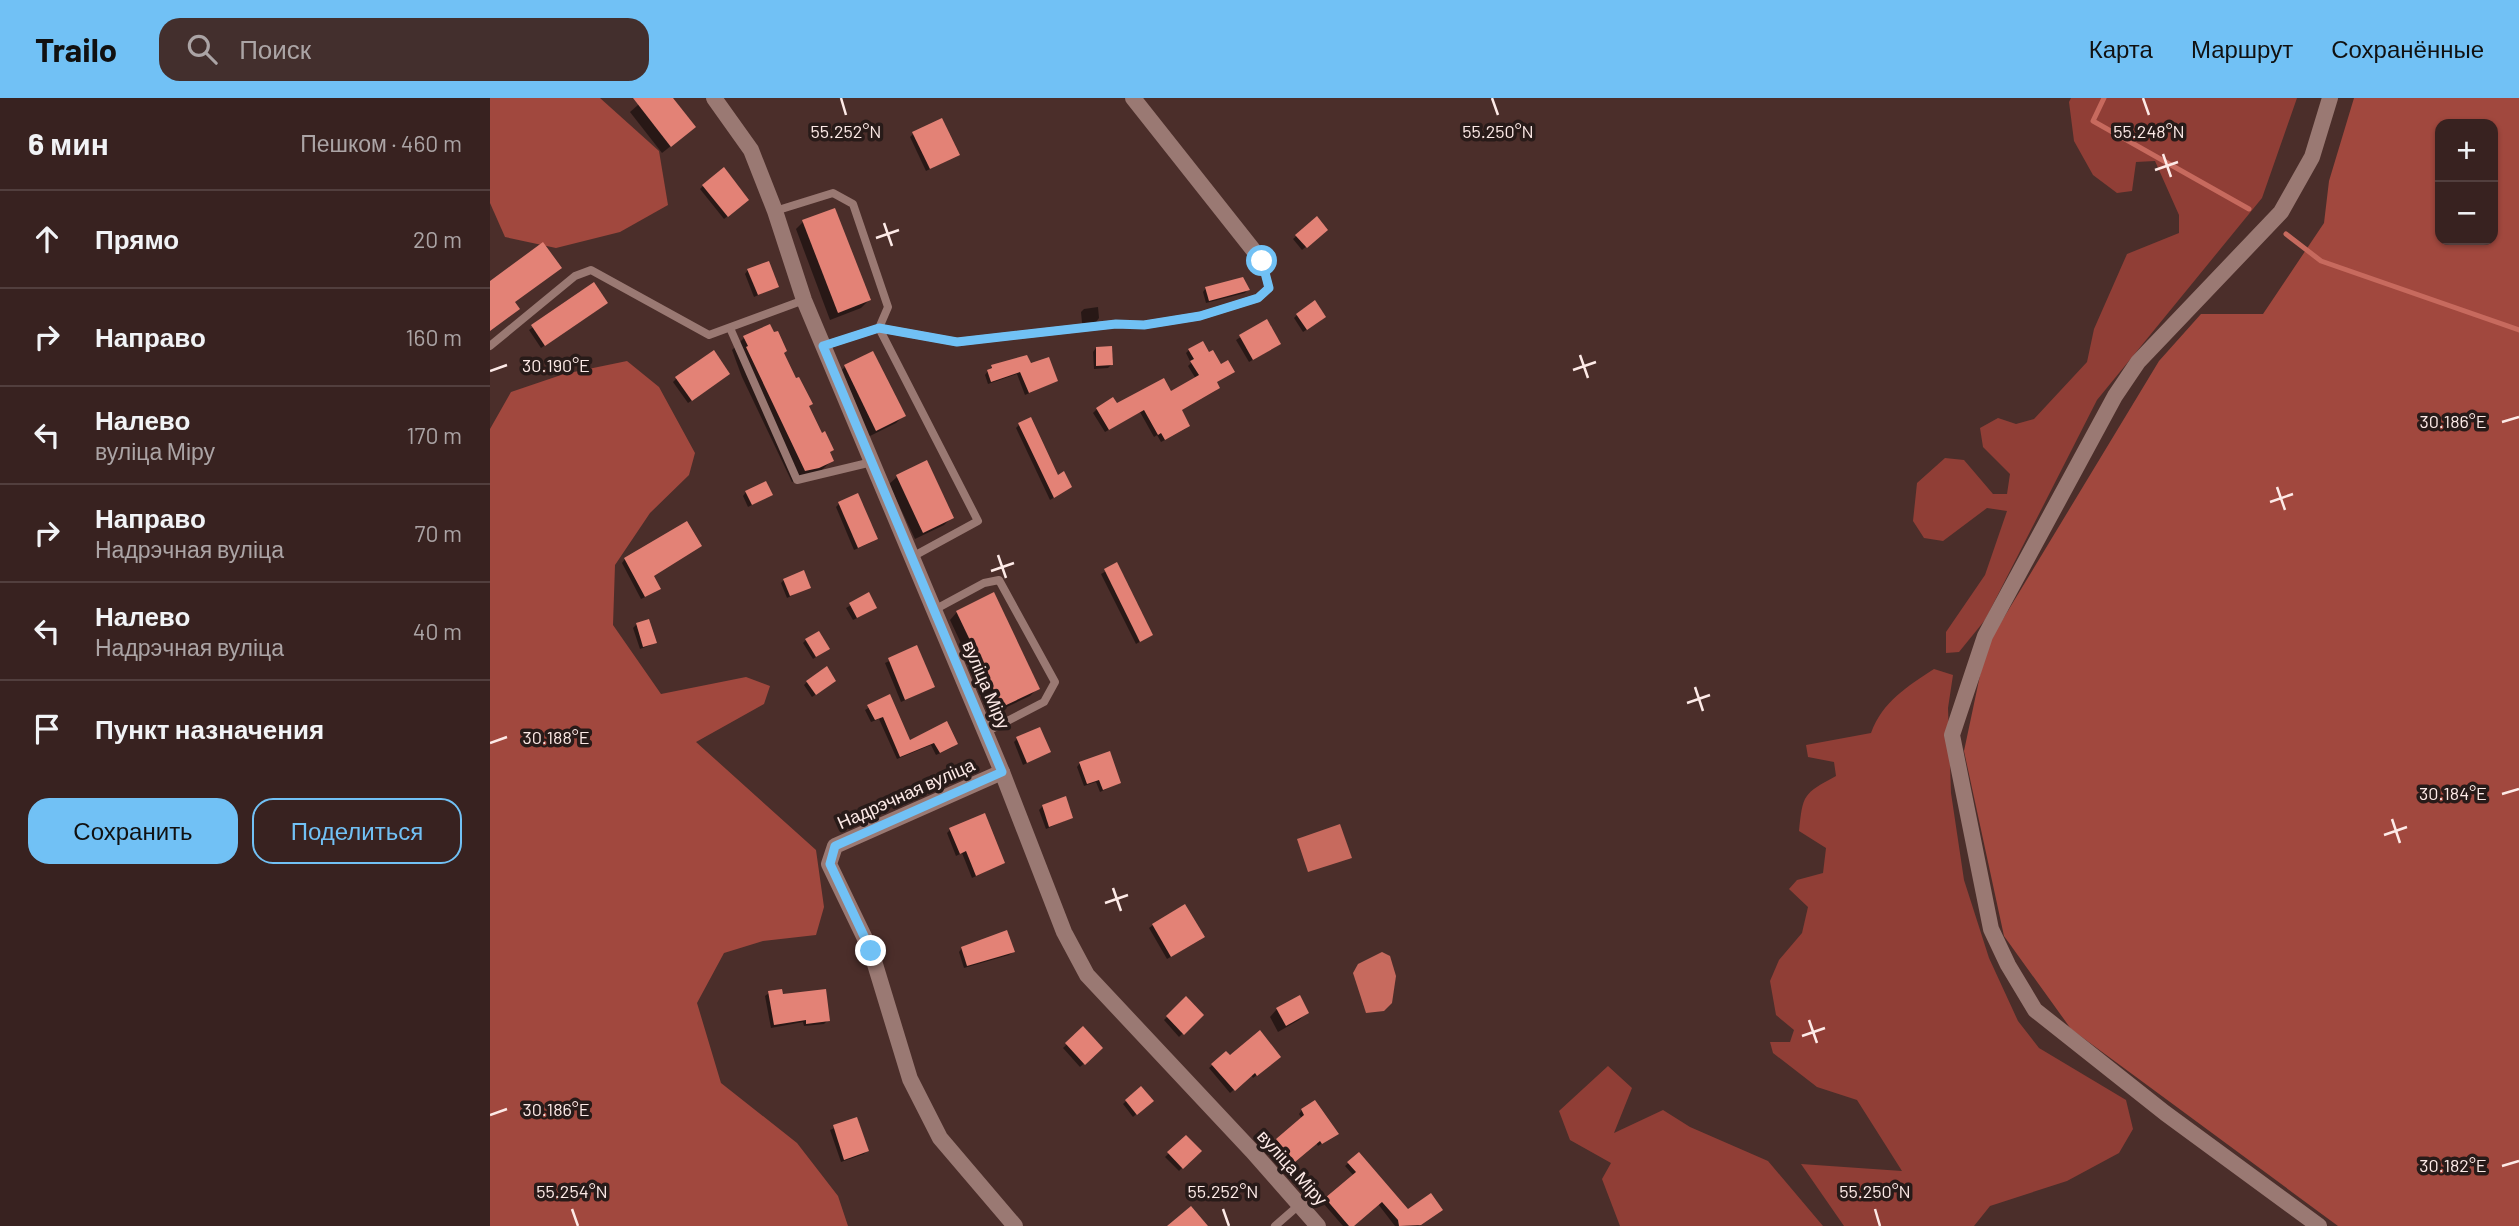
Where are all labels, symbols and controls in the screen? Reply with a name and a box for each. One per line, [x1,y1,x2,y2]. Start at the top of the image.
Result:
search box [159,18,649,81]
text: Trailo [35,29,117,69]
icon: search [183,30,221,68]
text: Поиск [239,33,311,64]
text: Карта [2089,34,2153,63]
text: Маршрут [2191,34,2293,63]
text: Сохранённые [2331,34,2484,63]
map controls [2435,119,2498,245]
button: + [2435,119,2498,182]
text: 55.252°N [810,120,882,142]
text: 55.250°N [1462,120,1534,142]
text: 55.248°N [2113,120,2185,142]
text: 6 мин [28,125,109,161]
text: Пешком · 460 m [300,129,462,157]
button: − [2435,182,2498,245]
icon: ahead [28,220,66,258]
text: Прямо [95,223,179,254]
text: 20 m [413,225,462,253]
route start [1246,245,1277,276]
icon: right [28,318,66,356]
text: Направо [95,321,206,352]
text: 160 m [405,323,462,351]
text: 30.190°E [522,354,590,376]
text: Налево [95,404,190,435]
text: 30.186°E [2419,410,2487,432]
icon: left [28,416,66,454]
text: 170 m [406,421,462,449]
text: вуліца Міру [95,437,215,465]
text: Направо [95,502,206,533]
icon: right [28,514,66,552]
text: 70 m [415,519,462,547]
text: Надрэчная вуліца [95,535,284,563]
text: Налево [95,600,190,631]
icon: left [28,612,66,650]
text: 40 m [413,617,462,645]
text: Надрэчная вуліца [95,633,284,661]
street label: вуліца Міру [958,637,1015,732]
icon: arrive [28,710,66,748]
text: Пункт назначения [95,713,324,744]
text: 30.188°E [522,726,590,748]
street label: Надрэчная вуліца [834,753,979,833]
text: 30.184°E [2419,782,2487,804]
button: Сохранить [28,798,238,864]
button: Поделиться [252,798,462,864]
route end [855,935,886,966]
text: 30.186°E [522,1098,590,1120]
street label: вуліца Міру [1253,1125,1332,1210]
text: 30.182°E [2419,1154,2487,1176]
text: 55.254°N [536,1180,608,1202]
text: 55.252°N [1187,1180,1259,1202]
text: 55.250°N [1839,1180,1911,1202]

